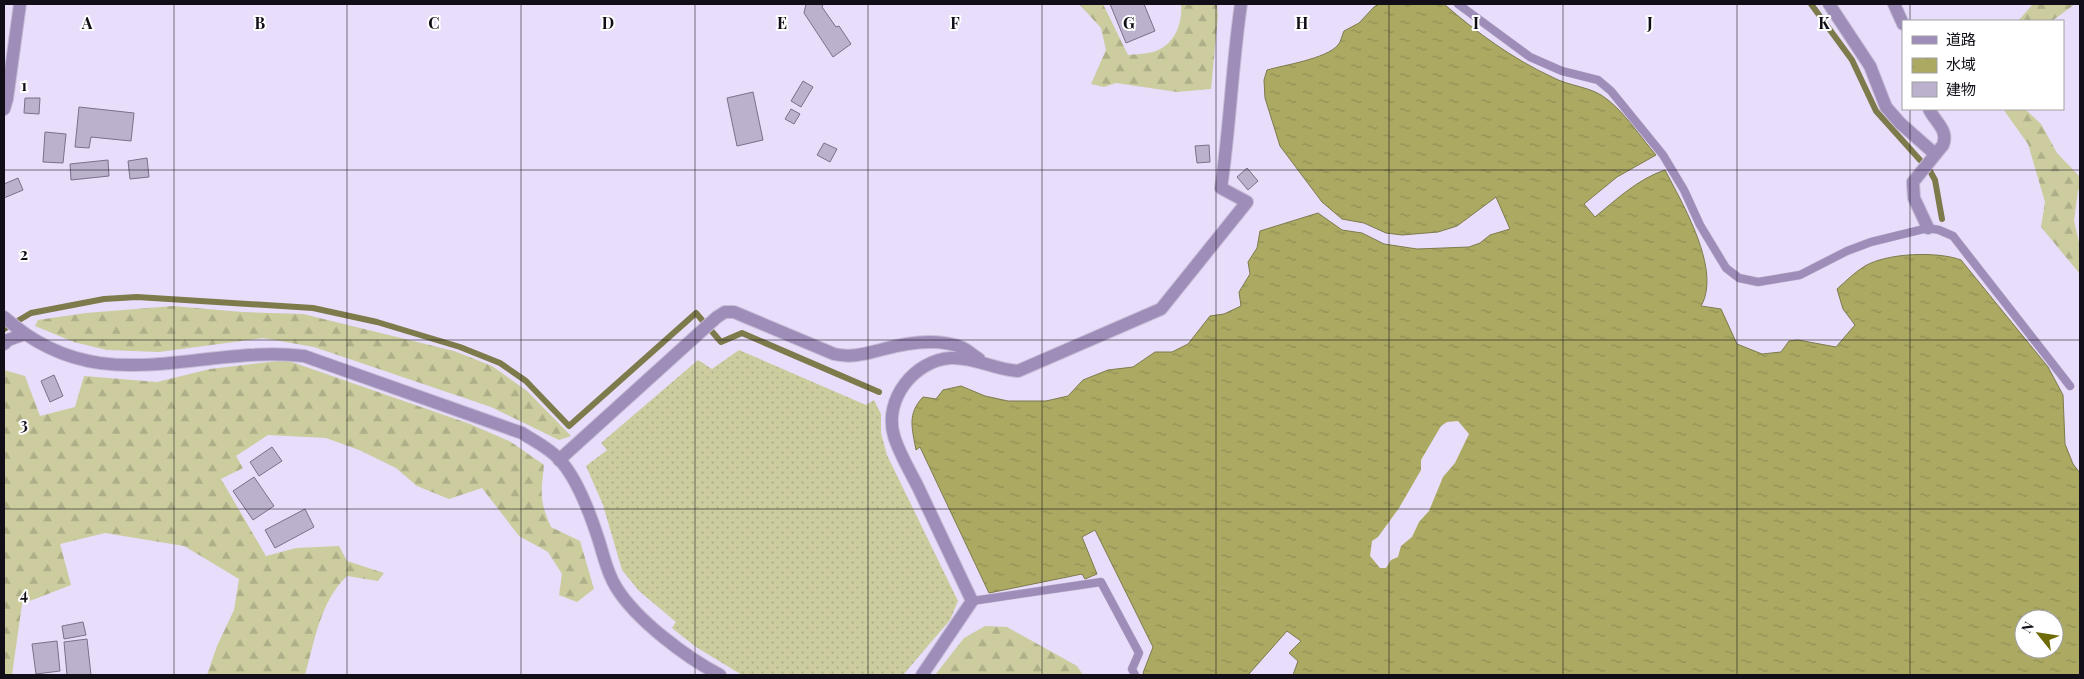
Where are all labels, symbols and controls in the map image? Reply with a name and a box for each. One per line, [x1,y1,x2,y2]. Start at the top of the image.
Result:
text: A [81,12,93,33]
text: B [255,12,266,33]
text: C [428,12,440,33]
text: D [602,12,614,33]
text: E [777,12,787,33]
text: F [950,12,960,33]
text: G [1123,12,1135,33]
text: H [1296,12,1309,33]
text: I [1473,12,1479,33]
text: J [1646,12,1653,33]
text: K [1818,12,1830,33]
legend [1902,20,2064,110]
text: 道路 [1946,29,1976,49]
text: 水域 [1946,54,1976,74]
text: 1 [21,74,27,95]
text: 建物 [1946,79,1976,99]
text: 2 [20,243,28,264]
text: 3 [20,413,28,434]
text: 4 [20,583,28,604]
north arrow [2014,609,2064,659]
text: N [2017,618,2038,636]

